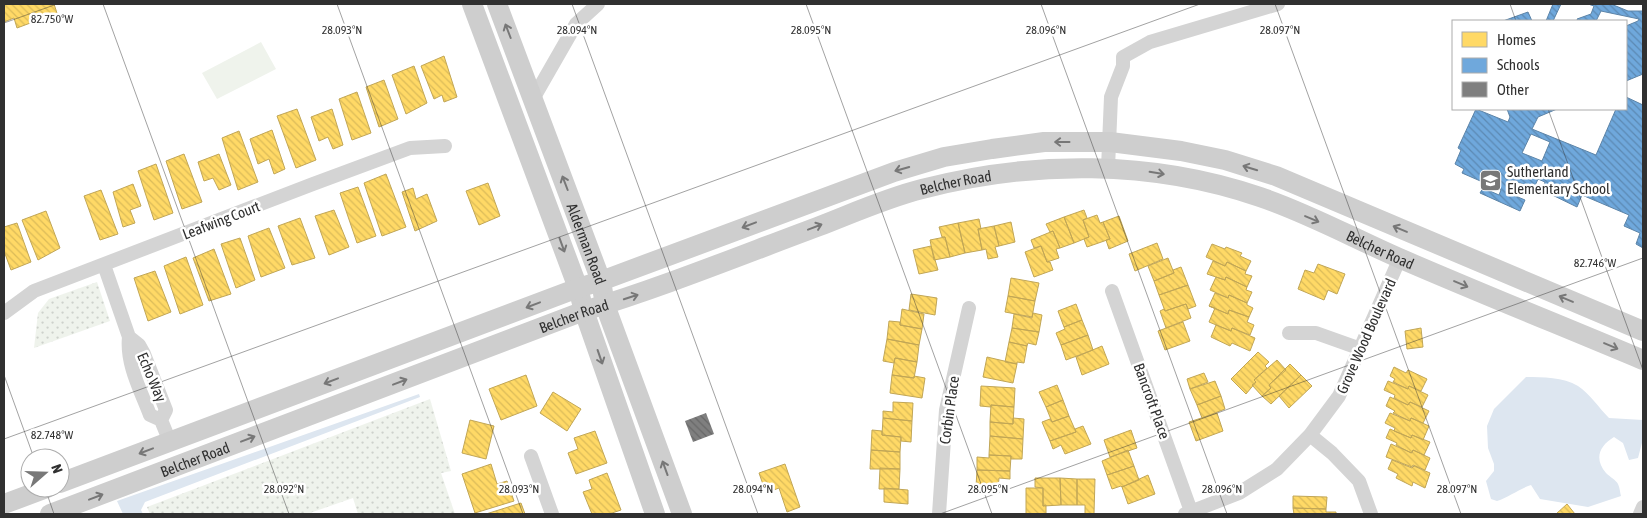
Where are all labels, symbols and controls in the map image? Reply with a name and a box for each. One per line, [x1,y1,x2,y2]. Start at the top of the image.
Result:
text: 82.750°W [31,12,73,26]
legend [1452,20,1627,110]
text: 28.093°N [322,23,362,37]
text: 28.094°N [557,23,597,37]
text: 28.095°N [791,23,831,37]
text: 28.096°N [1026,23,1066,37]
text: 28.097°N [1260,23,1300,37]
one-way arrow [503,24,512,39]
text: Homes [1497,31,1536,48]
text: Schools [1497,56,1540,73]
text: Other [1497,81,1529,98]
one-way arrow [1054,137,1070,147]
one-way arrow [1242,162,1258,172]
place label: Sutherland Elementary School [1507,163,1610,197]
one-way arrow [894,165,910,175]
street label: Belcher Road [918,166,992,198]
school or university icon: Sutherland Elementary School [1479,168,1503,192]
one-way arrow [1149,169,1165,179]
one-way arrow [560,176,569,192]
street label: Leafwing Court [180,197,262,243]
street label: Alderman Road [564,201,610,287]
one-way arrow [1304,214,1319,224]
one-way arrow [742,221,758,230]
one-way arrow [808,222,823,231]
one-way arrow [1393,223,1408,233]
street label: Belcher Road [1344,226,1417,272]
one-way arrow [558,237,567,253]
text: 82.746°W [1574,256,1616,270]
street label: Grove Wood Boulevard [1333,276,1399,396]
one-way arrow [1453,279,1468,289]
one-way arrow [622,291,638,301]
one-way arrow [1559,293,1574,303]
street label: Belcher Road [536,295,610,336]
one-way arrow [525,301,541,310]
one-way arrow [1603,342,1618,352]
one-way arrow [596,349,605,365]
street label: Echo Way [134,350,170,404]
street label: Bancroft Place [1130,361,1174,441]
street label: Corbin Place [936,375,962,445]
one-way arrow [392,376,407,386]
one-way arrow [324,377,340,386]
text: 82.748°W [31,428,73,442]
one-way arrow [240,434,255,444]
street label: Belcher Road [158,438,232,480]
one-way arrow [139,447,155,456]
north arrow [20,448,70,498]
one-way arrow [660,461,669,477]
text: N [48,462,66,475]
text: 28.092°N [264,482,304,496]
text: 28.093°N [499,482,539,496]
text: 28.094°N [733,482,773,496]
text: 28.095°N [968,482,1008,496]
text: 28.096°N [1202,482,1242,496]
text: 28.097°N [1437,482,1477,496]
one-way arrow [88,492,103,501]

